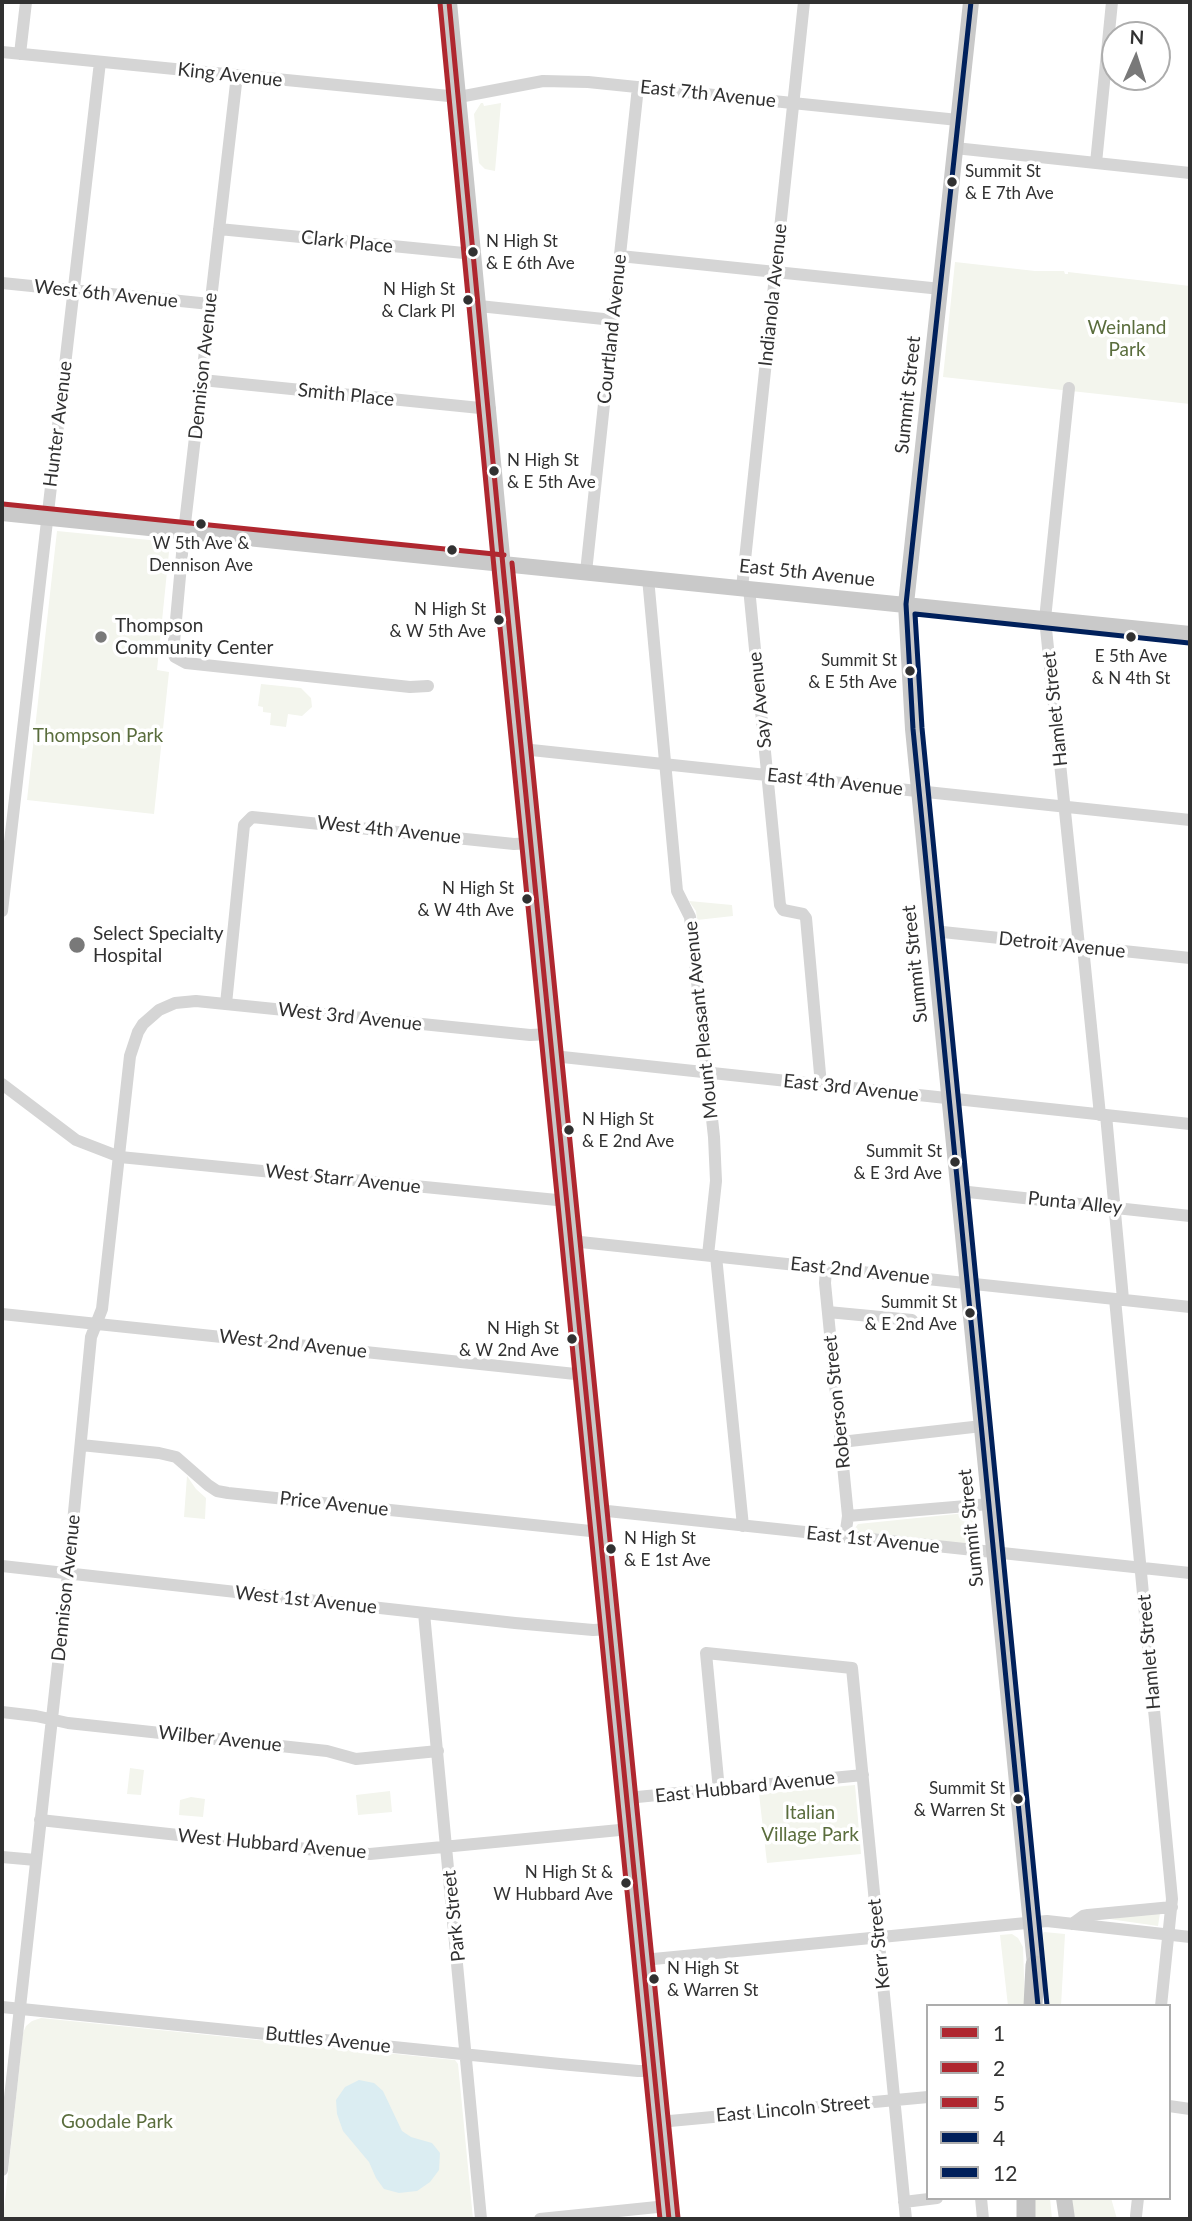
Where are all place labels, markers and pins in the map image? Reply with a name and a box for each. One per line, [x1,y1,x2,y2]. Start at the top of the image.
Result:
place label: Summit St & E 7th Ave [965,162,1054,202]
marker: Summit St & E 7th Ave [945,175,959,189]
place label: N High St & E 6th Ave [486,232,575,272]
marker: N High St & E 6th Ave [466,245,480,259]
place label: N High St & Clark Pl [381,280,455,320]
marker: N High St & Clark Pl [461,293,475,307]
place label: N High St & E 5th Ave [507,451,596,491]
marker: N High St & E 5th Ave [487,464,501,478]
marker: W 5th Ave & Dennison Ave [194,517,208,531]
place label: W 5th Ave & Dennison Ave [149,534,253,574]
unlabelled marker [445,543,459,557]
place label: N High St & W 5th Ave [389,600,486,640]
marker: N High St & W 5th Ave [492,613,506,627]
place label: Thompson Community Center [115,615,273,659]
marker: Thompson Community Center [93,629,109,645]
marker: E 5th Ave & N 4th St [1124,630,1138,644]
place label: E 5th Ave & N 4th St [1092,647,1170,687]
place label: Summit St & E 5th Ave [808,651,897,691]
marker: Summit St & E 5th Ave [903,664,917,678]
place label: N High St & W 4th Ave [417,879,514,919]
marker: N High St & W 4th Ave [520,892,534,906]
place label: Select Specialty Hospital [93,923,223,967]
marker: Select Specialty Hospital [67,935,87,955]
place label: N High St & E 2nd Ave [582,1110,674,1150]
marker: N High St & E 2nd Ave [562,1123,576,1137]
place label: Summit St & E 3rd Ave [853,1142,942,1182]
marker: Summit St & E 3rd Ave [948,1155,962,1169]
place label: Summit St & E 2nd Ave [865,1293,957,1333]
marker: Summit St & E 2nd Ave [963,1306,977,1320]
place label: N High St & W 2nd Ave [459,1319,559,1359]
marker: N High St & W 2nd Ave [565,1332,579,1346]
place label: N High St & E 1st Ave [624,1529,711,1569]
marker: N High St & E 1st Ave [604,1542,618,1556]
place label: Summit St & Warren St [914,1779,1005,1819]
marker: Summit St & Warren St [1011,1792,1025,1806]
place label: N High St & W Hubbard Ave [493,1863,613,1903]
marker: N High St & W Hubbard Ave [619,1876,633,1890]
place label: N High St & Warren St [667,1959,758,1999]
marker: N High St & Warren St [647,1972,661,1986]

